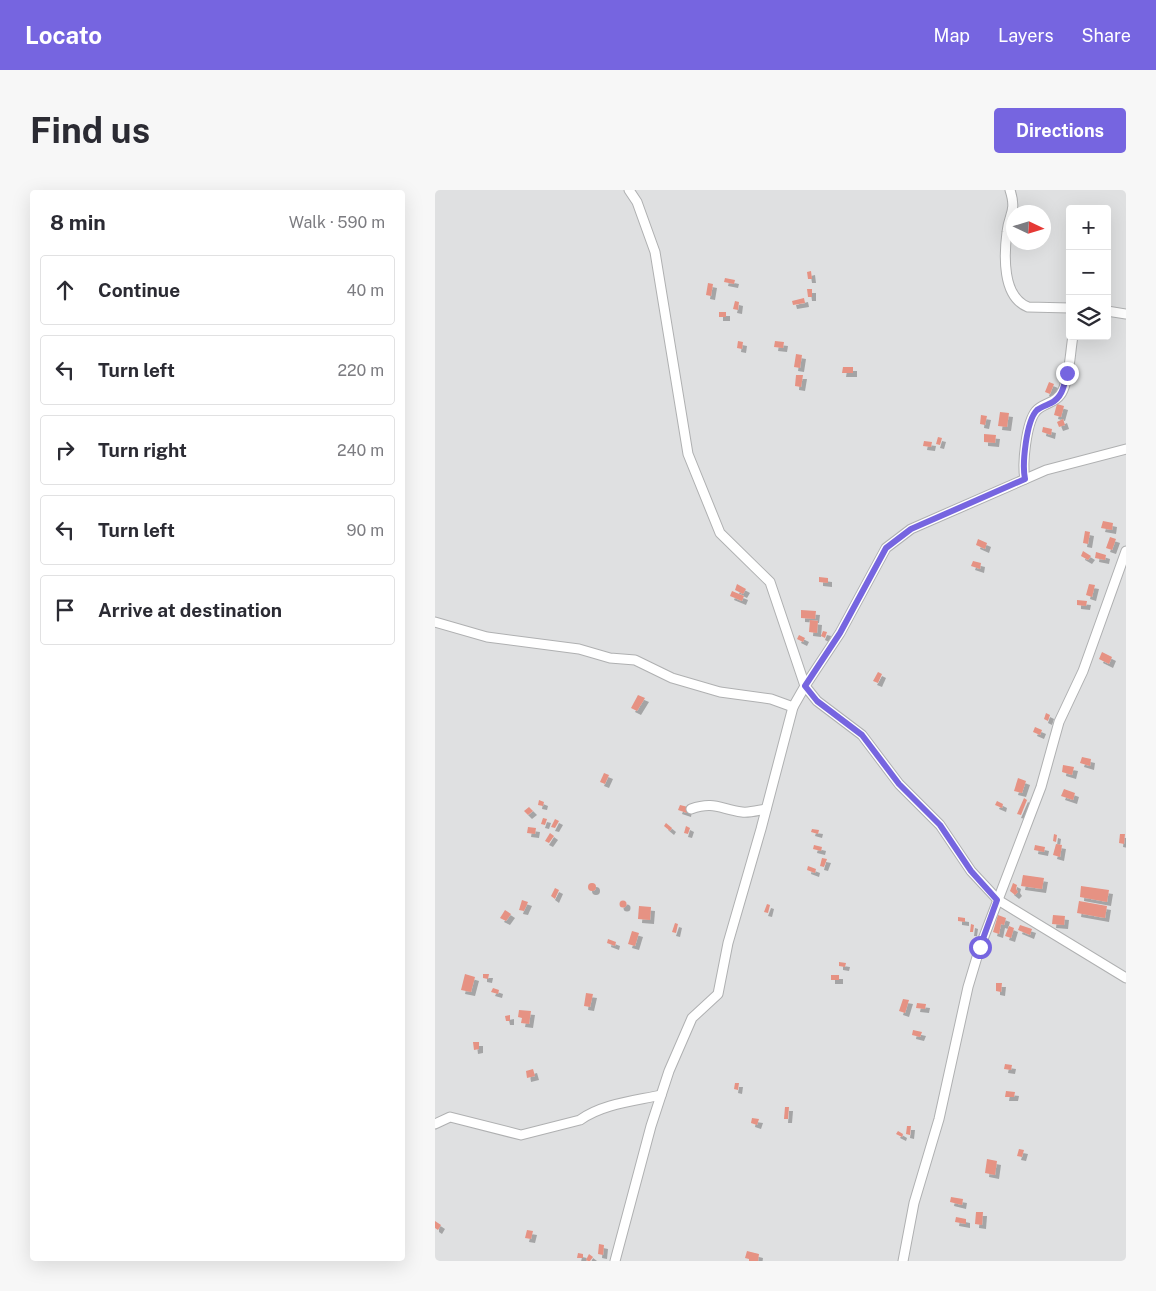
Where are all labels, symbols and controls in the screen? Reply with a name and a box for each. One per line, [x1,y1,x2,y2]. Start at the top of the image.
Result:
text: Locato [25,21,102,49]
text: Map [934,25,970,46]
text: Layers [998,25,1054,46]
text: Share [1082,25,1131,46]
button: Directions [994,108,1126,153]
text: Find us [30,110,150,151]
north arrow [1006,205,1051,250]
map controls [1066,205,1111,340]
button: + [1066,205,1111,250]
text: 8 min [50,210,106,235]
text: Walk · 590 m [289,213,385,232]
button: − [1066,250,1111,295]
icon: ahead [51,276,79,304]
text: Continue [98,279,180,301]
text: 40 m [346,281,384,300]
button: layers [1066,295,1111,340]
icon: left [51,356,79,384]
text: Turn left [98,359,175,381]
text: 220 m [337,361,384,380]
route end [1056,362,1079,385]
icon: right [51,436,79,464]
text: Turn right [98,439,187,461]
text: 240 m [337,441,384,460]
icon: left [51,516,79,544]
text: Turn left [98,519,175,541]
text: 90 m [347,521,384,540]
icon: arrive [51,596,79,624]
text: Arrive at destination [98,599,282,621]
route start [969,936,992,959]

